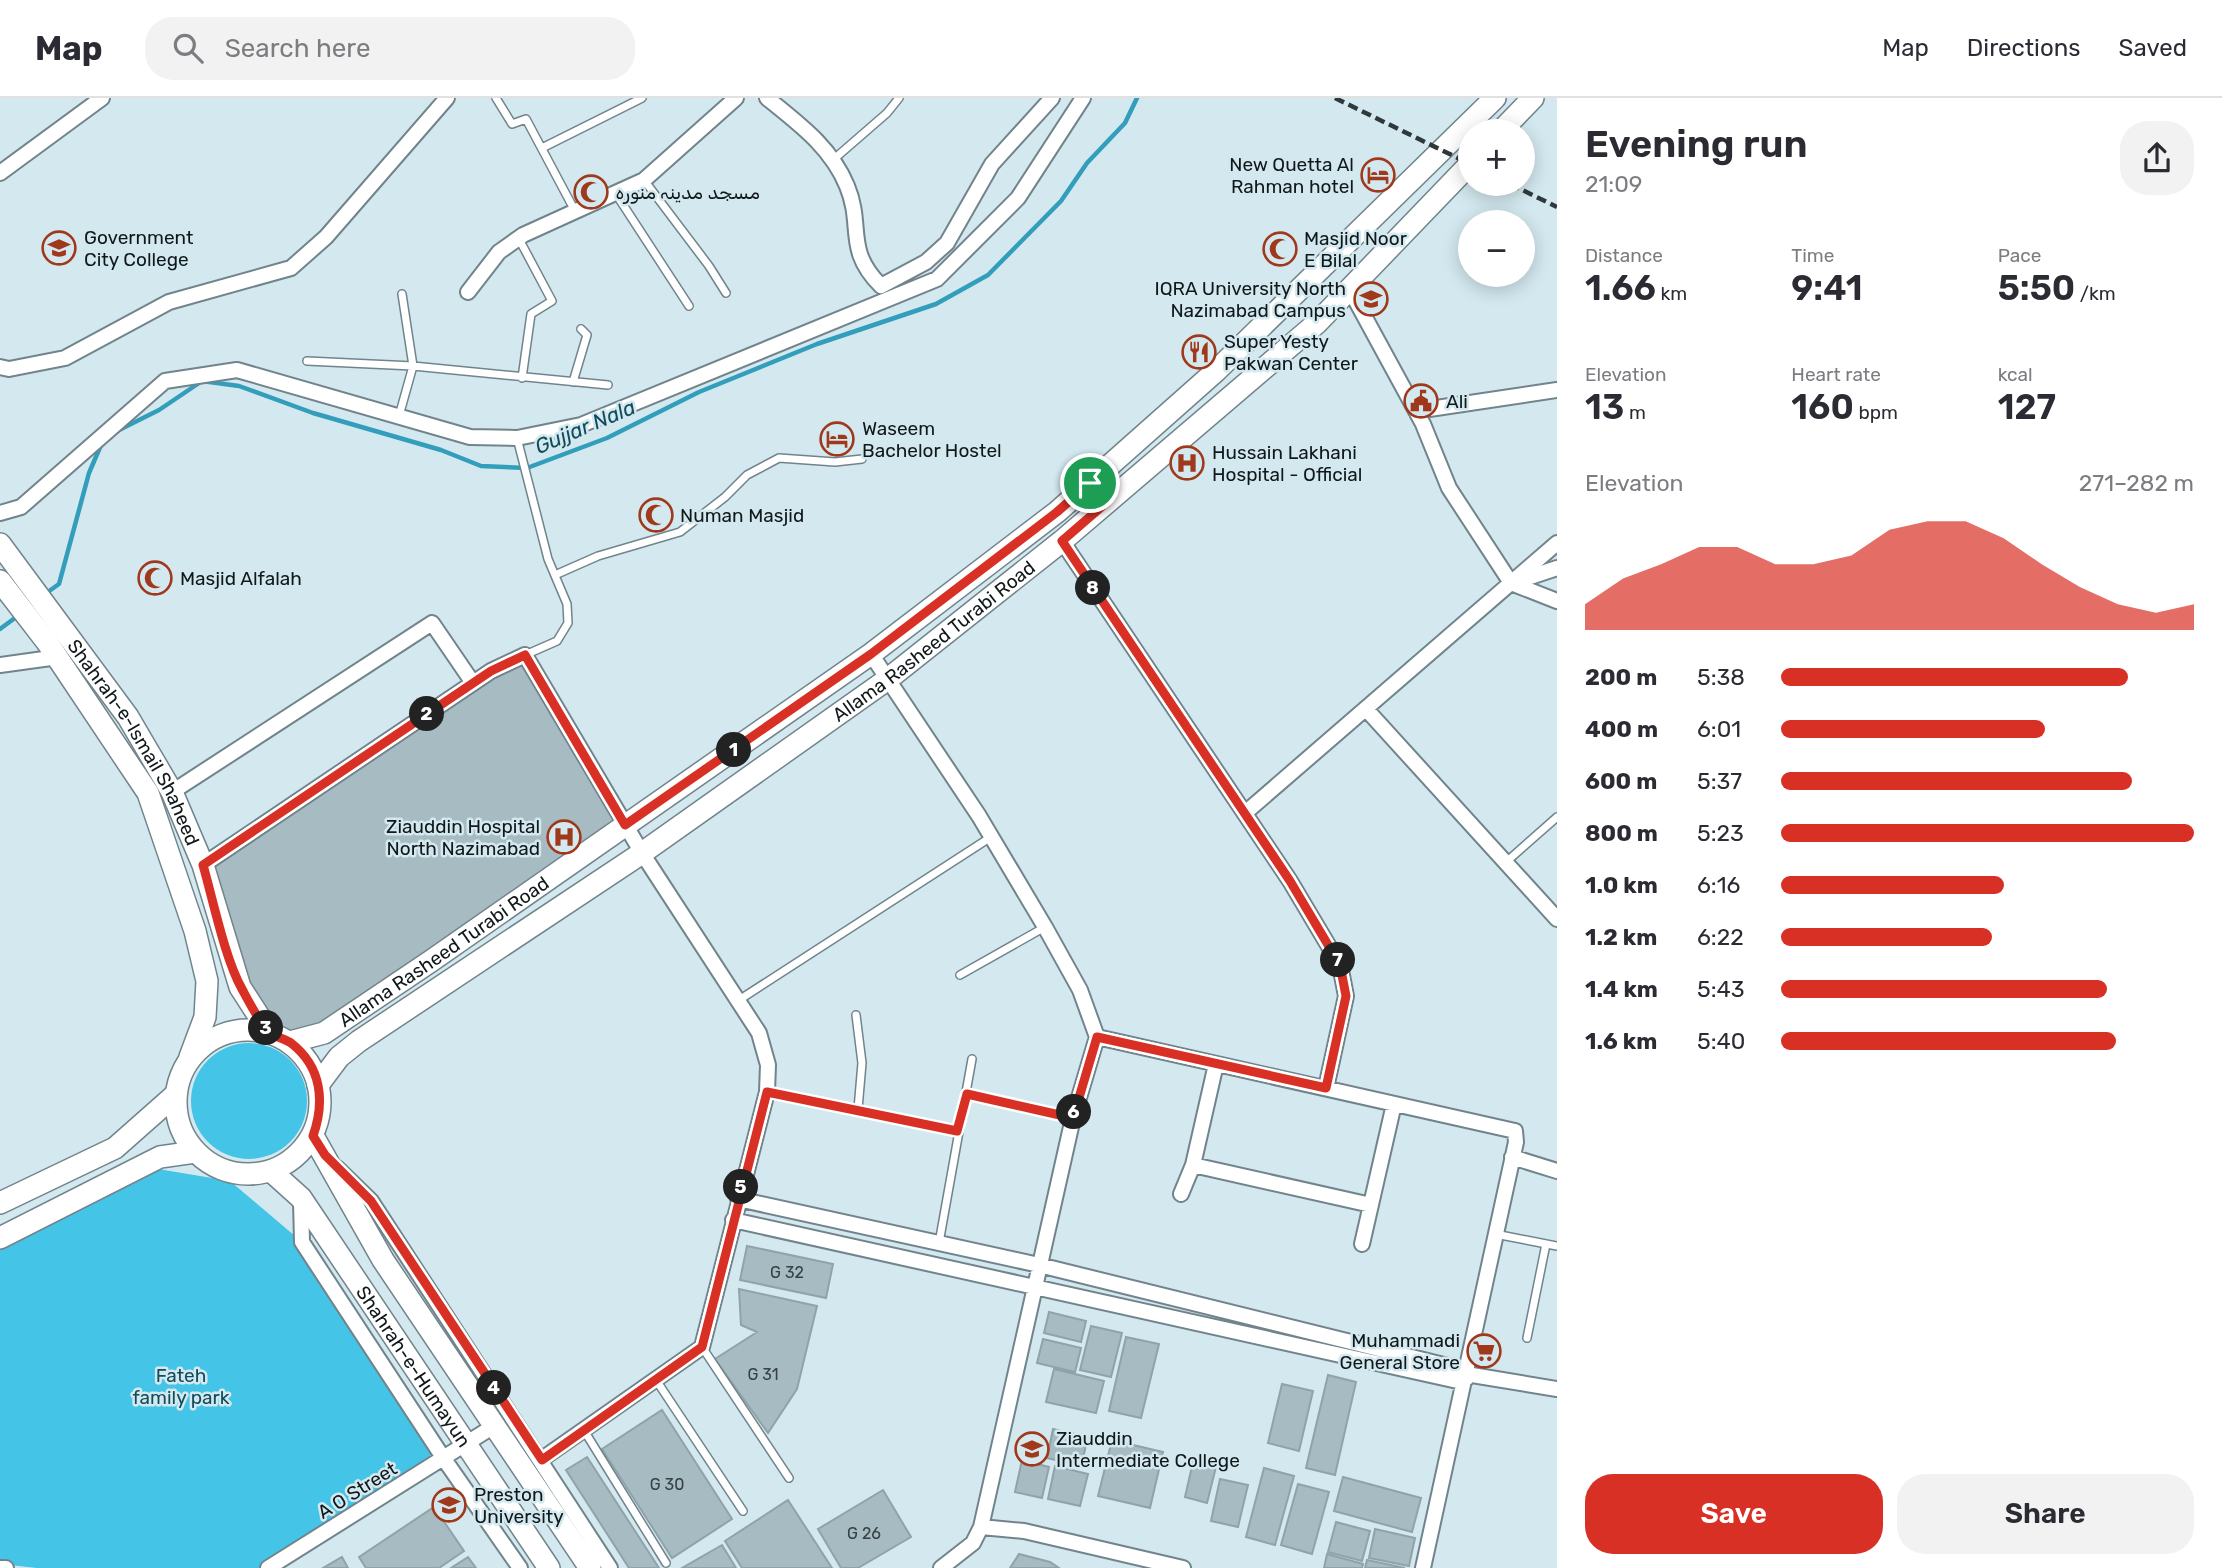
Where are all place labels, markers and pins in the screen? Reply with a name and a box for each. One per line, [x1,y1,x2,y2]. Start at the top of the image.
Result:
place label: New Quetta Al Rahman hotel [1229,153,1354,198]
hotel icon: New Quetta Al Rahman hotel [1359,156,1397,194]
mosque icon: مسجد مدینہ منورہ [572,173,610,211]
place label: مسجد مدینہ منورہ [616,181,760,204]
place label: Government City College [84,226,194,271]
place label: Masjid Noor E Bilal [1304,227,1408,272]
school or university icon: Government City College [40,229,78,267]
mosque icon: Masjid Noor E Bilal [1261,230,1299,268]
place label: IQRA University North Nazimabad Campus [1154,277,1346,322]
school or university icon: IQRA University North Nazimabad Campus [1352,280,1390,318]
place label: Super Yesty Pakwan Center [1224,330,1359,375]
restaurant icon: Super Yesty Pakwan Center [1180,333,1218,371]
public building icon: Ali [1402,382,1440,420]
place label: Ali [1446,390,1468,413]
place label: Waseem Bachelor Hostel [862,417,1002,462]
hotel icon: Waseem Bachelor Hostel [818,420,856,458]
place label: Hussain Lakhani Hospital - Official [1212,441,1362,486]
hospital icon: Hussain Lakhani Hospital - Official [1168,444,1206,482]
pin [1060,453,1120,513]
mosque icon: Numan Masjid [637,496,675,534]
place label: Numan Masjid [680,504,804,527]
mosque icon: Masjid Alfalah [136,559,174,597]
place label: Masjid Alfalah [180,567,302,590]
pin: 8 [1076,570,1110,606]
pin: 2 [410,696,444,732]
pin: 1 [716,732,752,768]
place label: Ziauddin Hospital North Nazimabad [386,815,540,860]
hospital icon: Ziauddin Hospital North Nazimabad [545,818,583,856]
pin: 7 [1320,942,1356,978]
pin: 3 [248,1010,284,1046]
pin: 6 [1056,1094,1092,1130]
pin: 5 [724,1170,758,1204]
place label: Muhammadi General Store [1340,1329,1460,1374]
supermarket icon: Muhammadi General Store [1465,1332,1503,1370]
pin: 4 [476,1370,512,1406]
place label: Ziauddin Intermediate College [1056,1427,1240,1472]
school or university icon: Ziauddin Intermediate College [1013,1430,1051,1468]
place label: Preston University [474,1483,564,1528]
school or university icon: Preston University [430,1486,468,1524]

